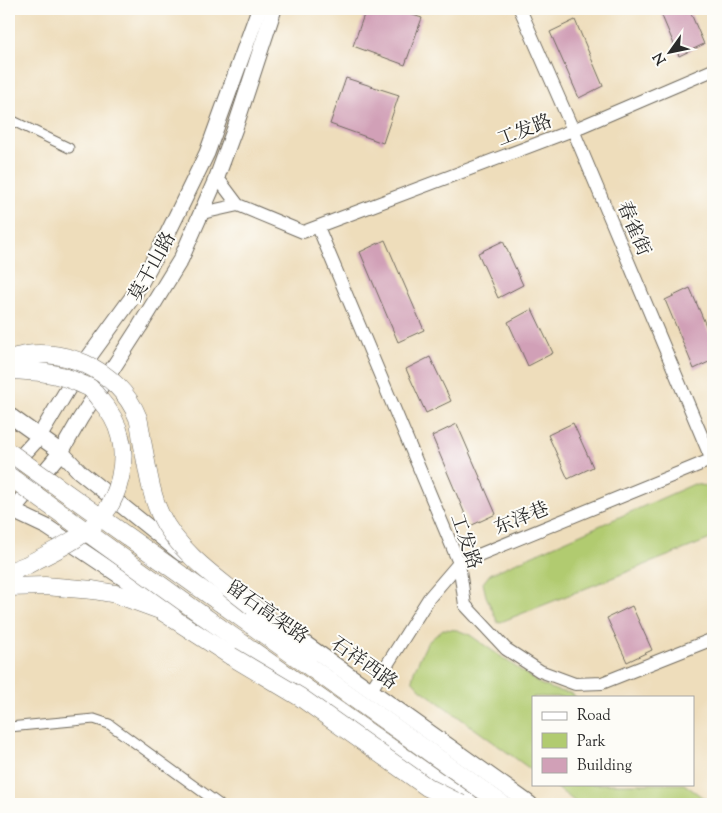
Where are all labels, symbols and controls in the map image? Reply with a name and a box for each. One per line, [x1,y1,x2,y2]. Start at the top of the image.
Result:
north arrow [644,28,694,78]
text: N [649,48,672,68]
street label: 工发路 [493,109,556,154]
street label: 春雀街 [609,197,656,260]
street label: 莫干山路 [123,227,183,307]
street label: 东泽巷 [490,496,553,543]
street label: 工发路 [443,510,487,573]
street label: 留石高架路 [220,575,313,651]
street label: 石祥西路 [325,631,402,697]
legend [532,696,694,786]
text: Road [577,706,611,727]
text: Park [577,732,606,753]
text: Building [577,756,632,777]

